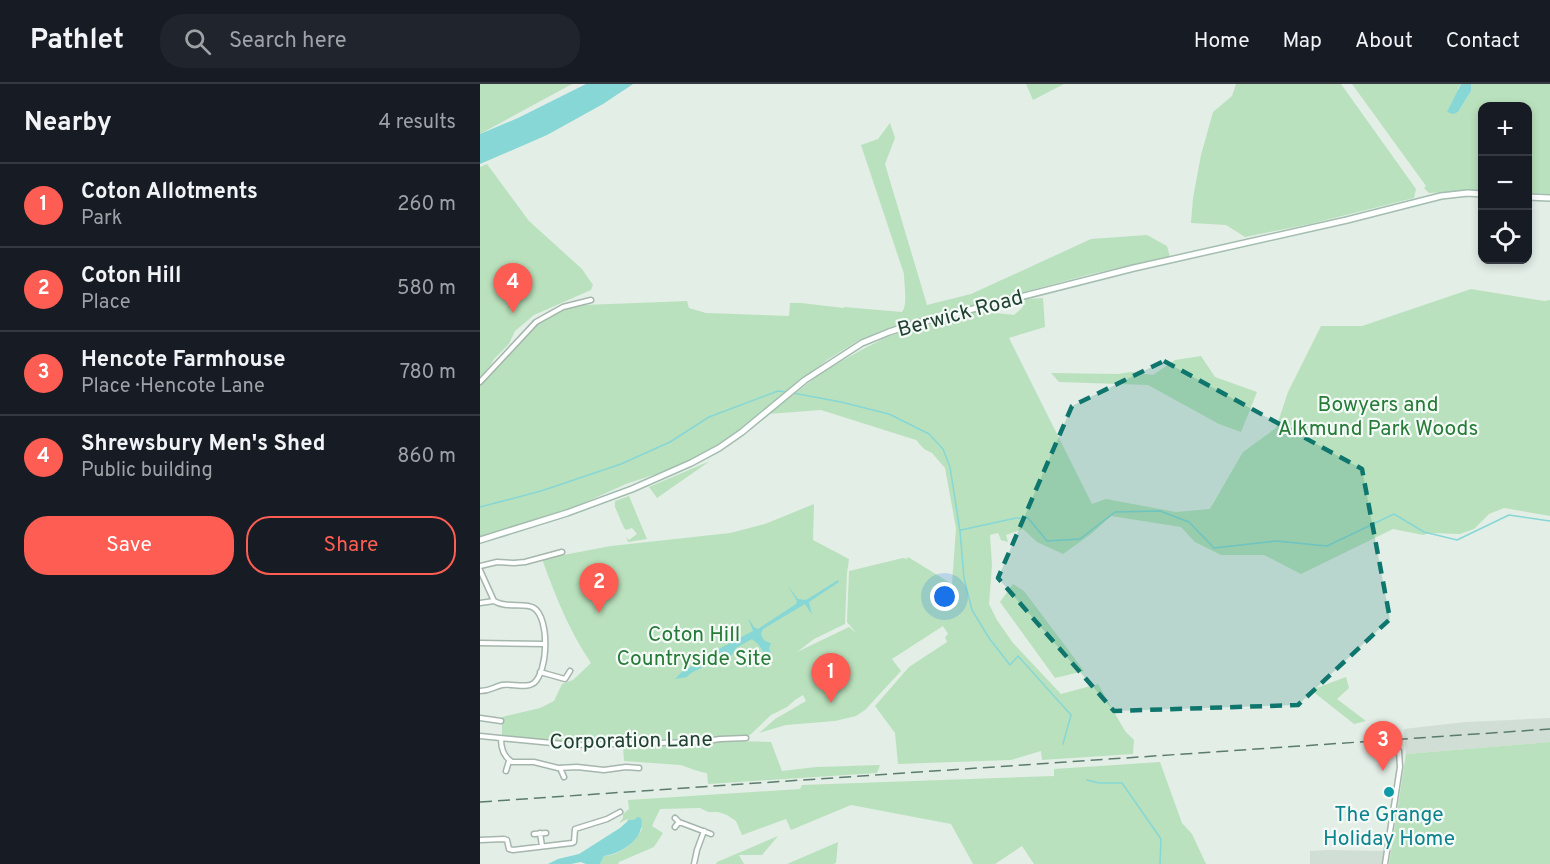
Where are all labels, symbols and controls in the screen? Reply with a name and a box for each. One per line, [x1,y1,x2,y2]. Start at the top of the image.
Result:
search box [160,14,580,68]
text: Pathlet [30,23,124,59]
icon: search [181,25,214,58]
text: Search here [229,28,347,55]
text: Home [1194,28,1250,55]
text: Map [1283,28,1322,55]
text: About [1355,28,1413,55]
text: Contact [1446,28,1520,55]
map controls [1478,102,1532,264]
button: + [1478,102,1532,156]
text: Nearby [24,107,112,140]
text: 4 results [379,110,456,136]
button: − [1478,156,1532,210]
text: Coton Allotments [81,179,258,206]
text: 1 [40,192,48,218]
text: 260 m [397,192,456,218]
text: Park [81,206,122,232]
button: locate [1478,210,1532,264]
text: Coton Hill [81,263,181,290]
pin: 4 [494,264,532,313]
text: 2 [37,276,50,302]
text: 580 m [397,276,456,302]
street label: Berwick Road [894,285,1026,344]
text: Place [81,290,131,316]
text: Hencote Farmhouse [81,347,286,374]
text: 3 [38,360,50,386]
text: 780 m [400,360,456,386]
text: Place · Hencote Lane [81,374,265,400]
park label: Bowyers and Alkmund Park Woods [1278,392,1478,443]
text: Shrewsbury Men's Shed [81,431,325,458]
text: 4 [37,444,50,470]
text: 860 m [397,444,456,470]
text: Public building [81,458,213,484]
button: Save [24,516,234,575]
button: Share [246,516,456,575]
pin: 2 [580,564,618,613]
your location [930,582,959,611]
park label: Coton Hill Countryside Site [616,622,772,673]
pin: 1 [812,654,850,703]
pin: 3 [1364,722,1402,771]
street label: Corporation Lane [549,727,713,756]
marker: The Grange Holiday Home [1382,785,1396,799]
place label: The Grange Holiday Home [1323,802,1455,853]

